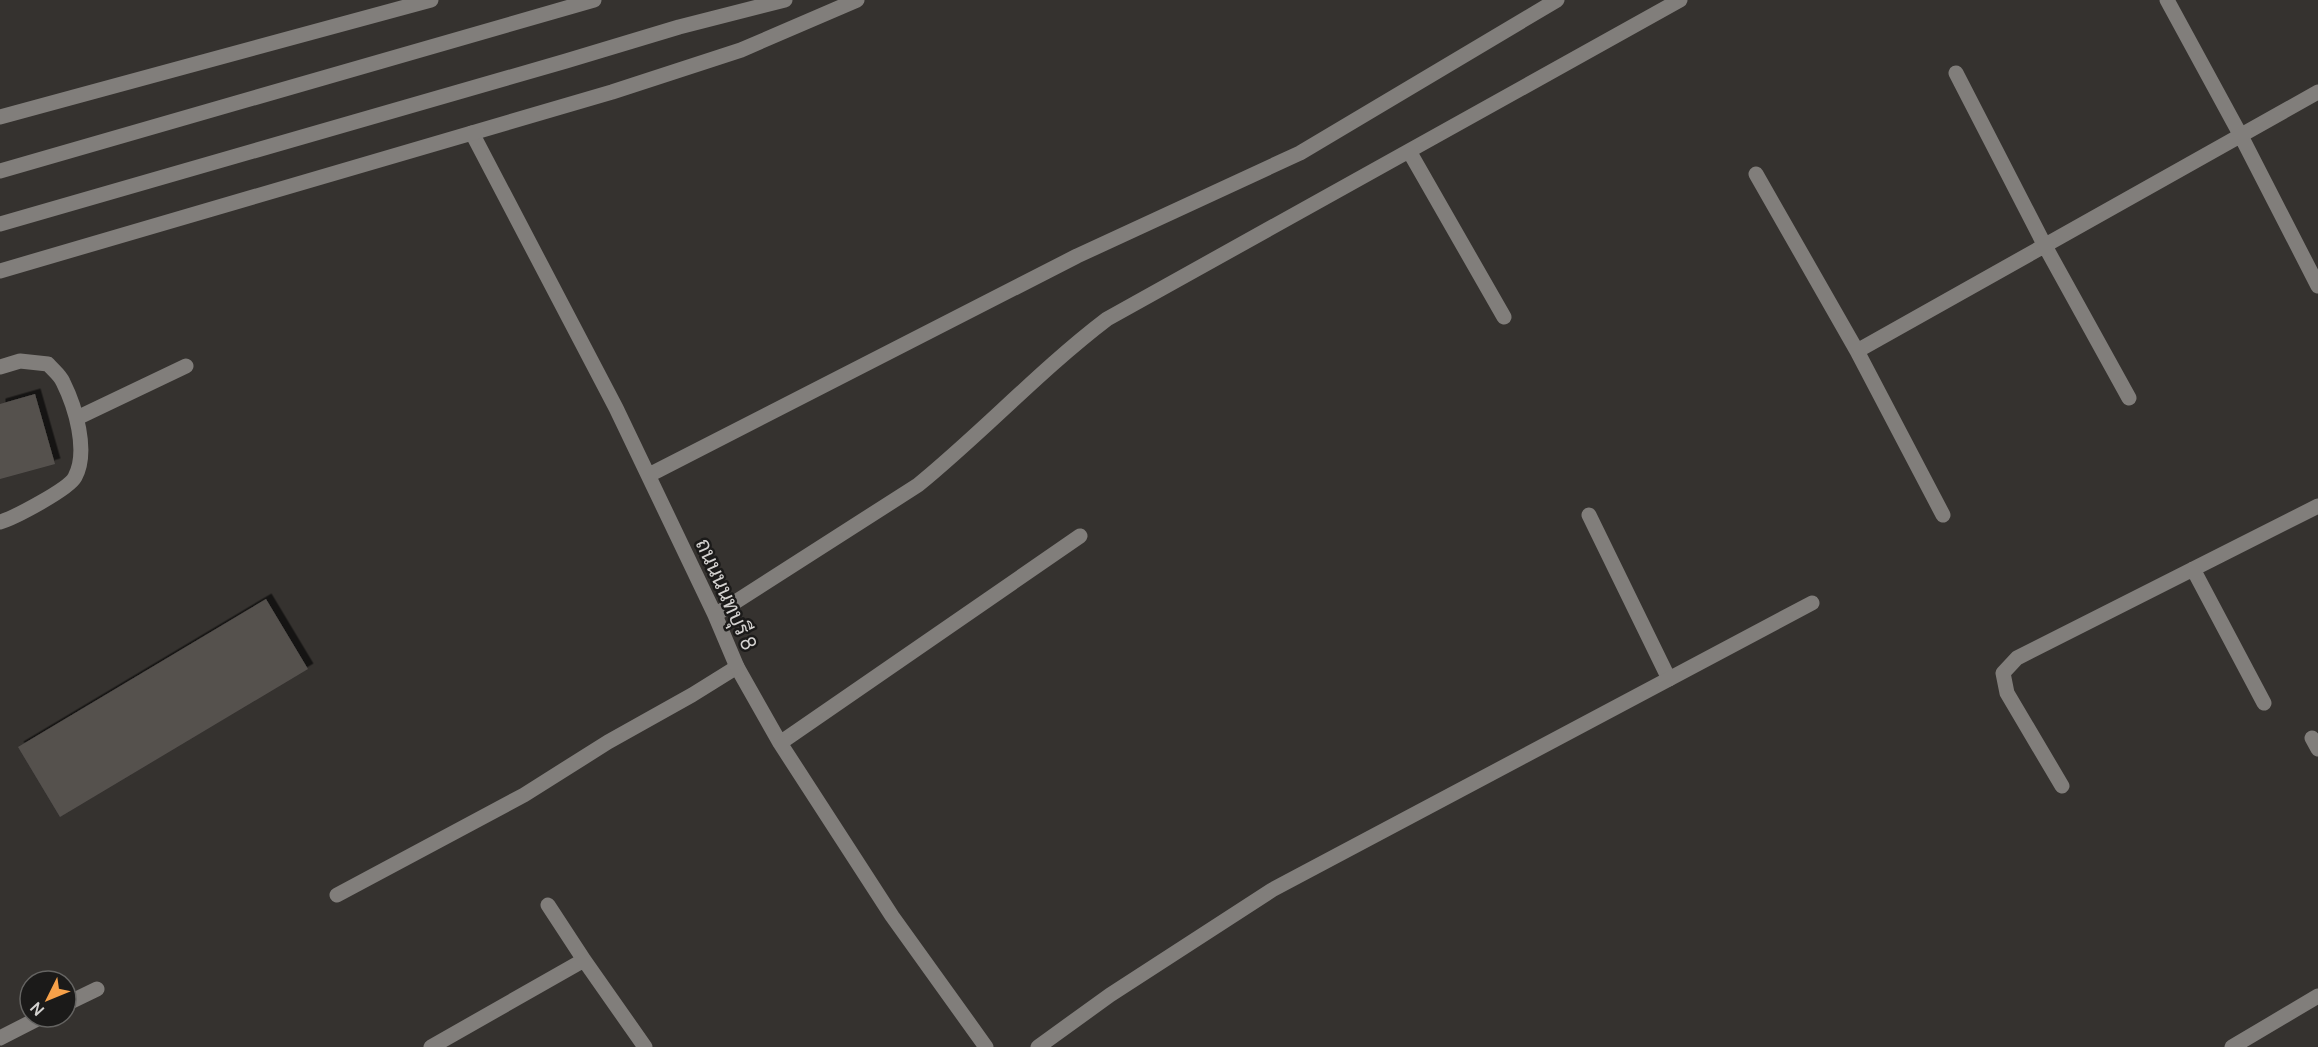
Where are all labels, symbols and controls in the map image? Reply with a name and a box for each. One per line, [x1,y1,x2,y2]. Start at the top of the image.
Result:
street label: ถนนนนทบุรี 8 [689,534,764,655]
north arrow [18,969,78,1029]
text: N [25,998,49,1021]

